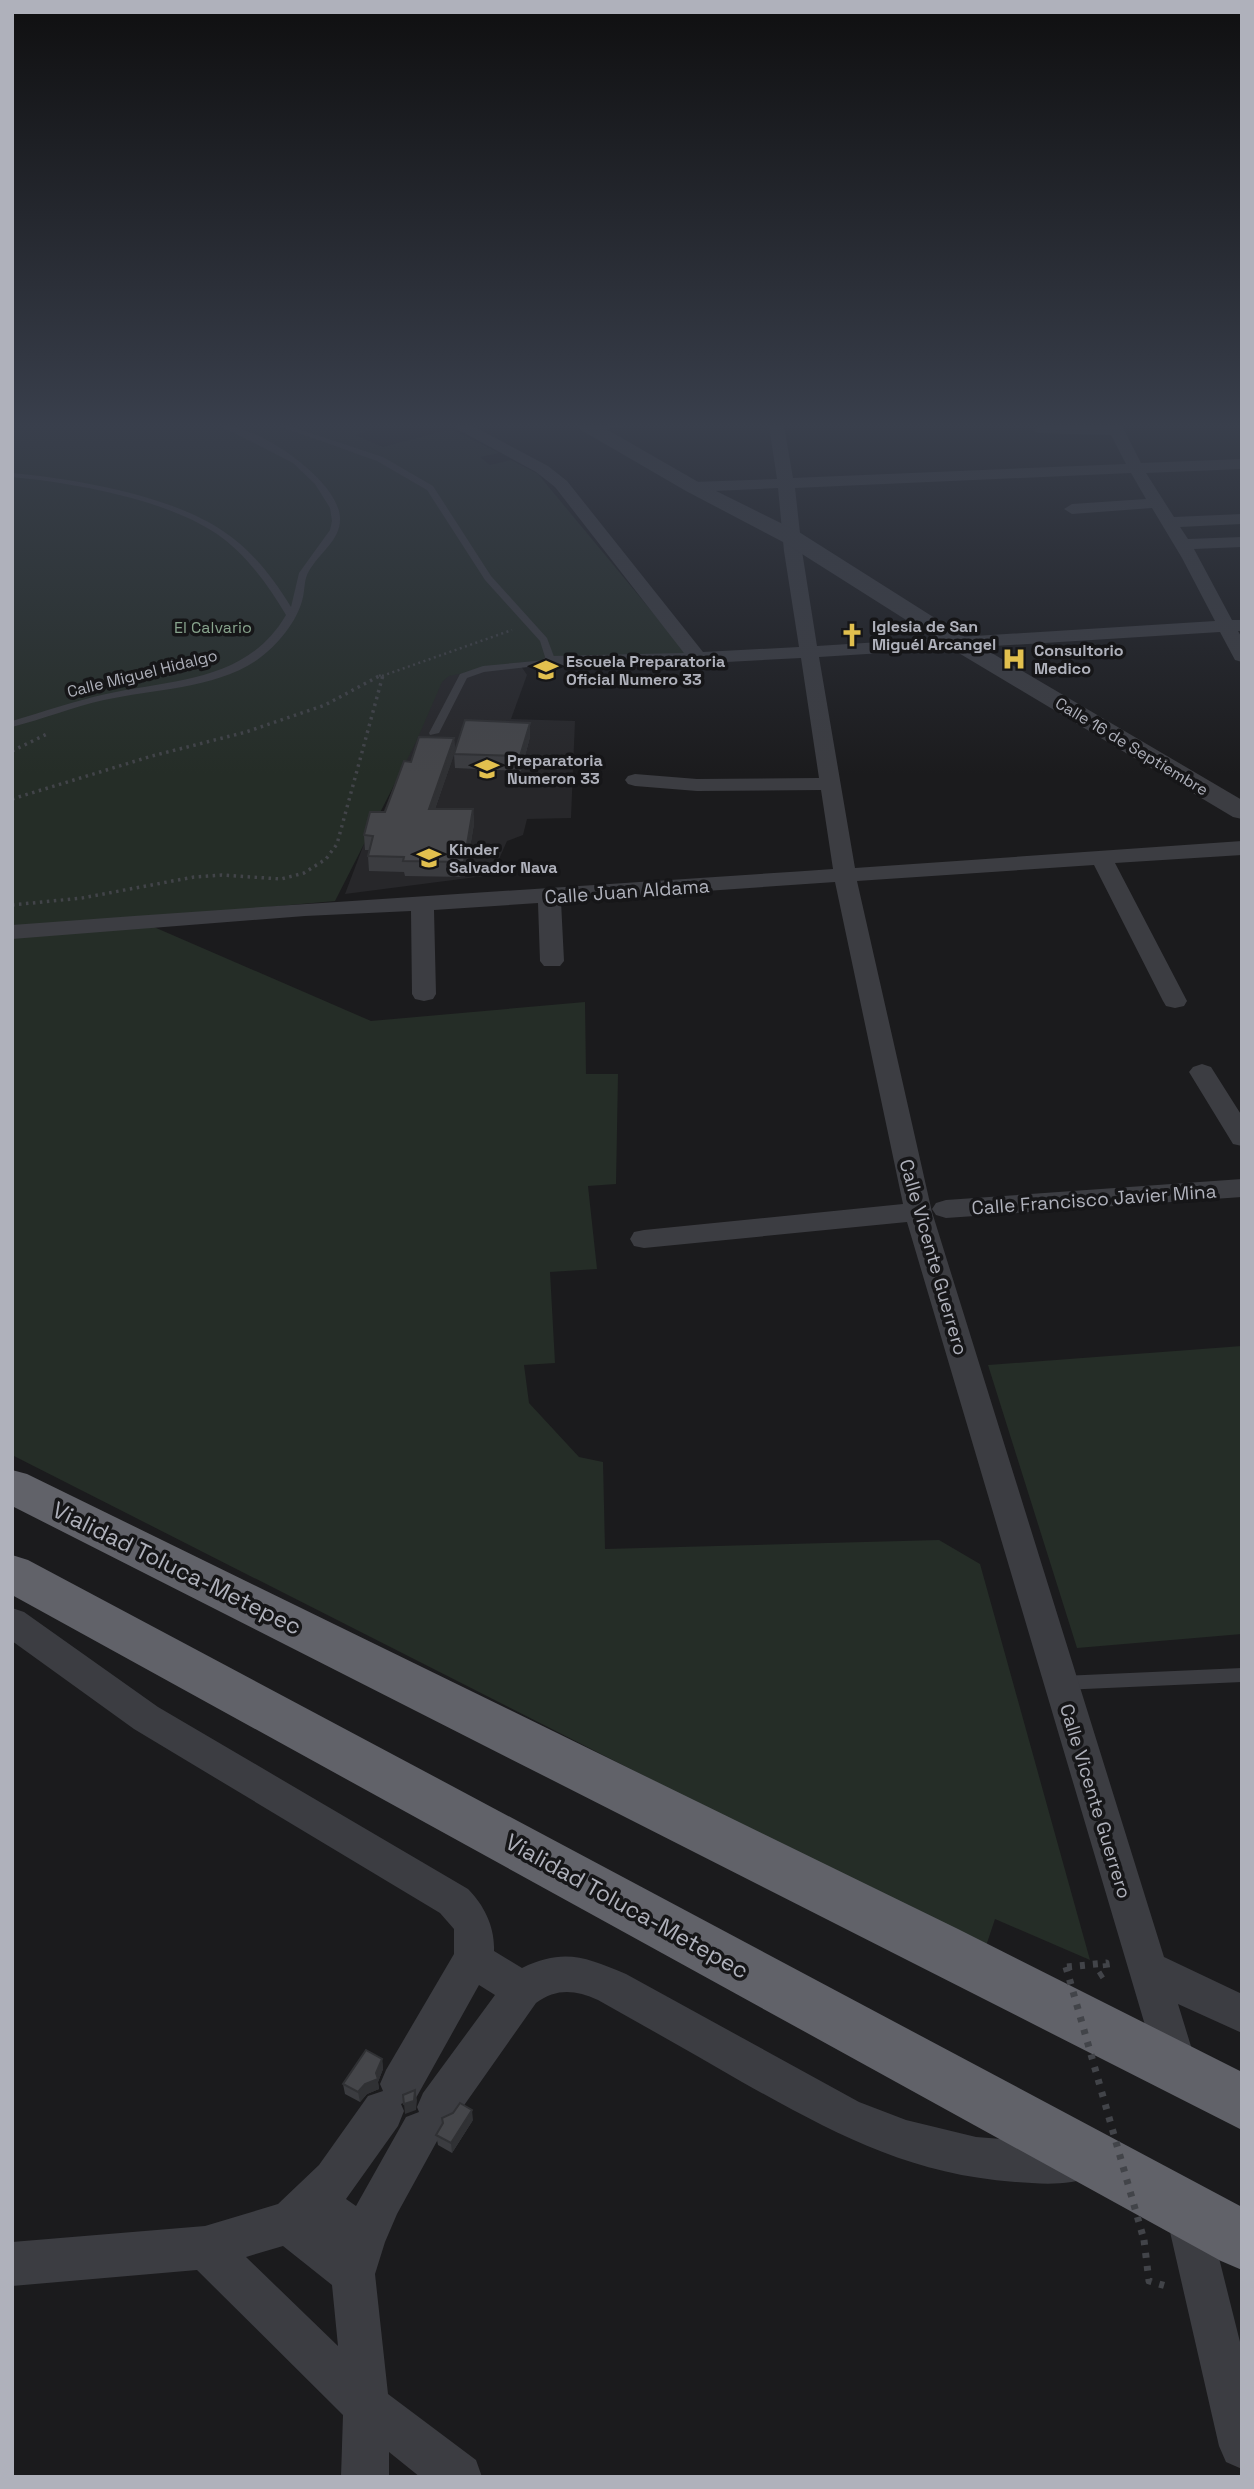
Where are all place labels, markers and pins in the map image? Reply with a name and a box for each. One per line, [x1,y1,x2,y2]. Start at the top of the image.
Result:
place label: Iglesia de San Miguél Arcangel [872,616,996,655]
church icon: Iglesia de San Miguél Arcangel [838,621,866,649]
place label: Consultorio Medico [1034,640,1124,679]
hospital icon: Consultorio Medico [1000,645,1028,673]
place label: Escuela Preparatoria Oficial Numero 33 [566,651,725,690]
school or university icon: Escuela Preparatoria Oficial Numero 33 [532,656,560,684]
place label: Preparatoria Numeron 33 [507,750,603,789]
school or university icon: Preparatoria Numeron 33 [473,755,501,783]
place label: Kinder Salvador Nava [449,839,558,878]
school or university icon: Kinder Salvador Nava [415,844,443,872]

